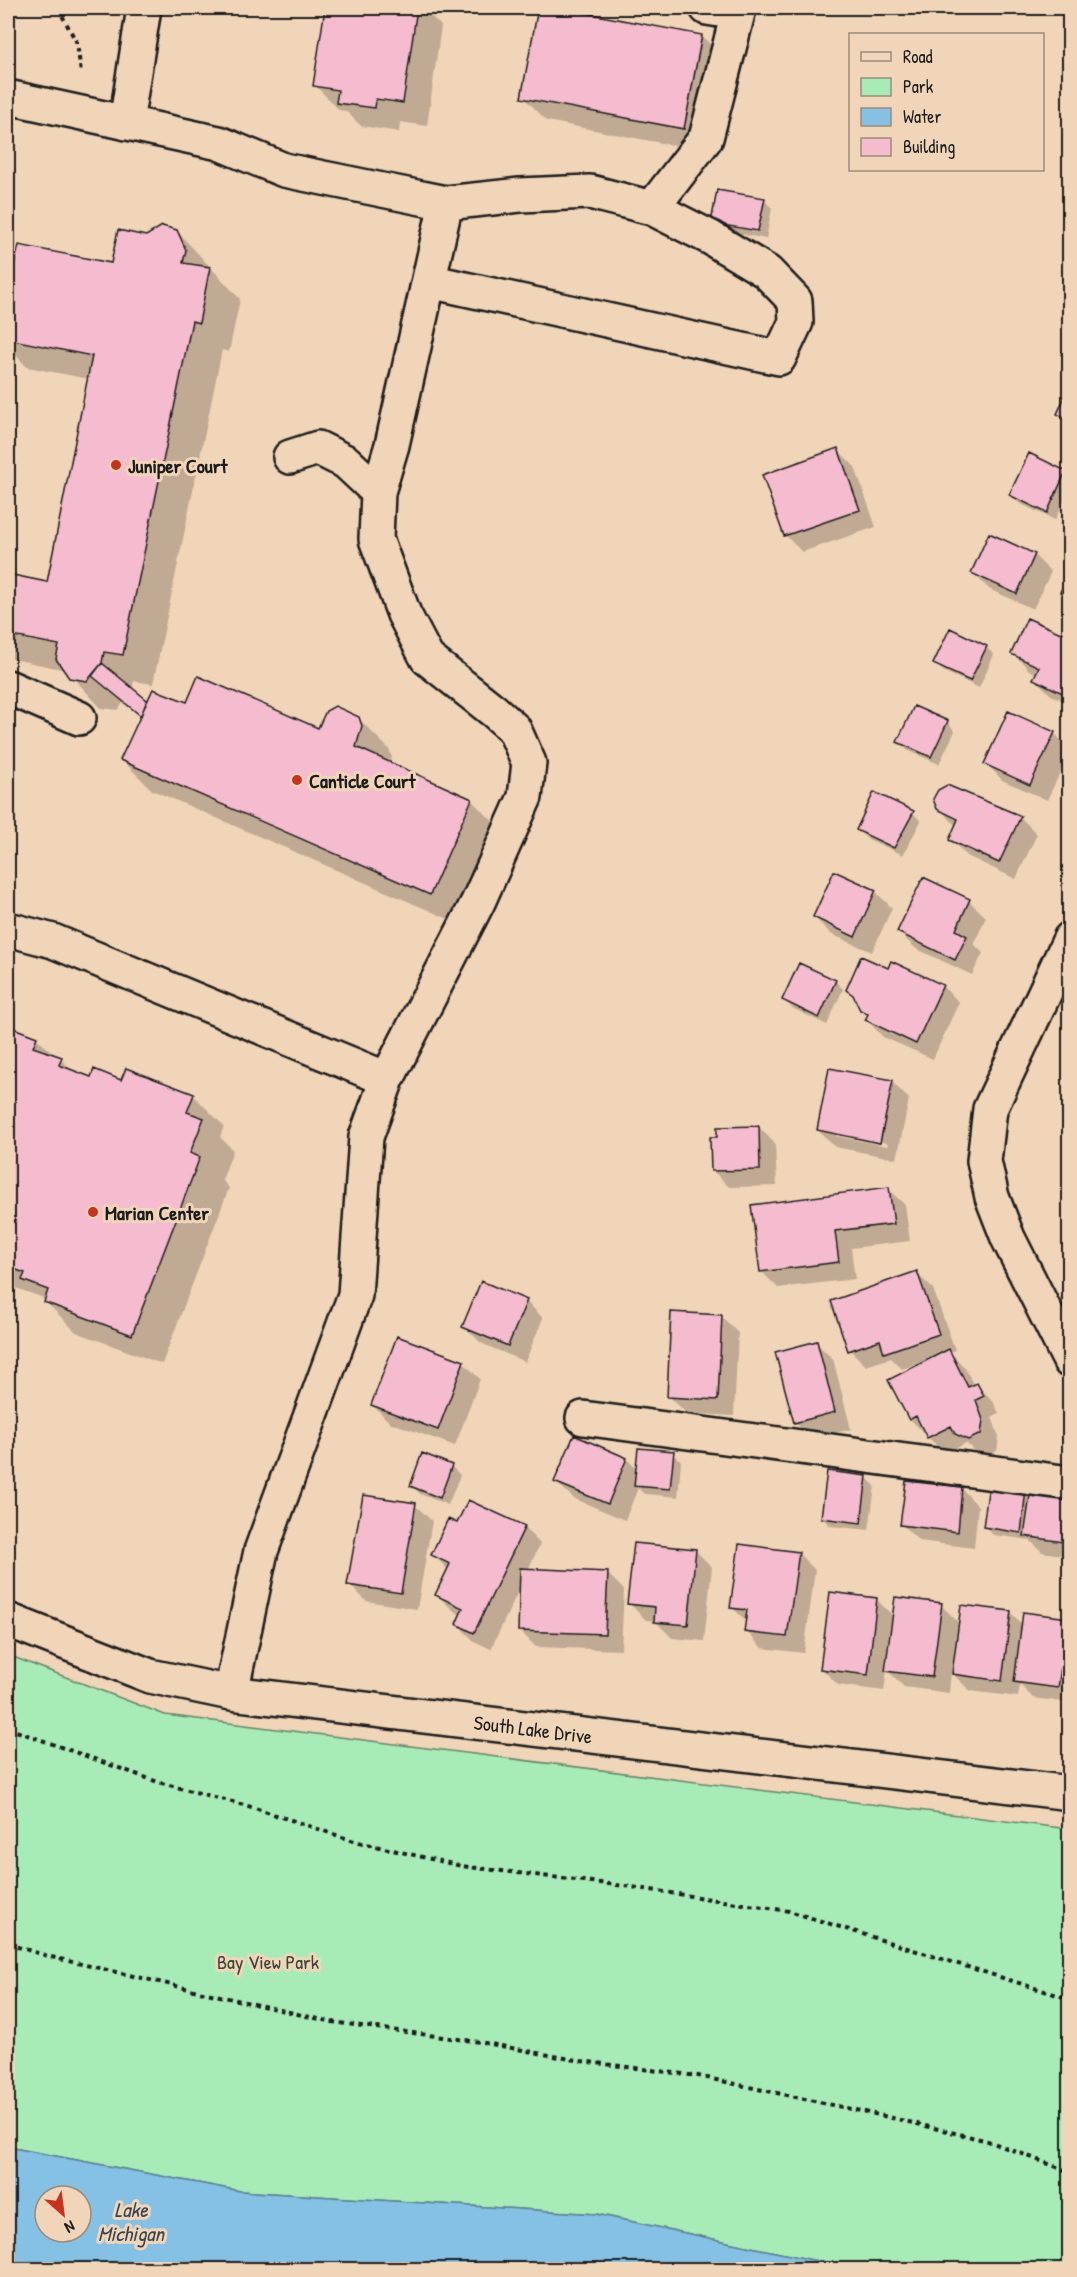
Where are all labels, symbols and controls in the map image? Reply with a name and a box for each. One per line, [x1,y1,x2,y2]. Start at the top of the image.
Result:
legend [849,33,1044,171]
text: Road [903,44,933,69]
text: Park [903,74,934,99]
text: Water [903,104,941,129]
text: Building [903,134,955,159]
place label: Juniper Court [128,452,228,480]
marker: Juniper Court [109,458,123,472]
place label: Canticle Court [309,767,417,794]
marker: Canticle Court [290,773,304,787]
place label: Marian Center [105,1199,209,1226]
marker: Marian Center [86,1205,100,1219]
street label: South Lake Drive [472,1708,594,1750]
park label: Bay View Park [217,1948,319,1975]
north arrow [33,2184,93,2244]
water label: Lake Michigan [98,2195,165,2248]
text: N [61,2216,79,2239]

